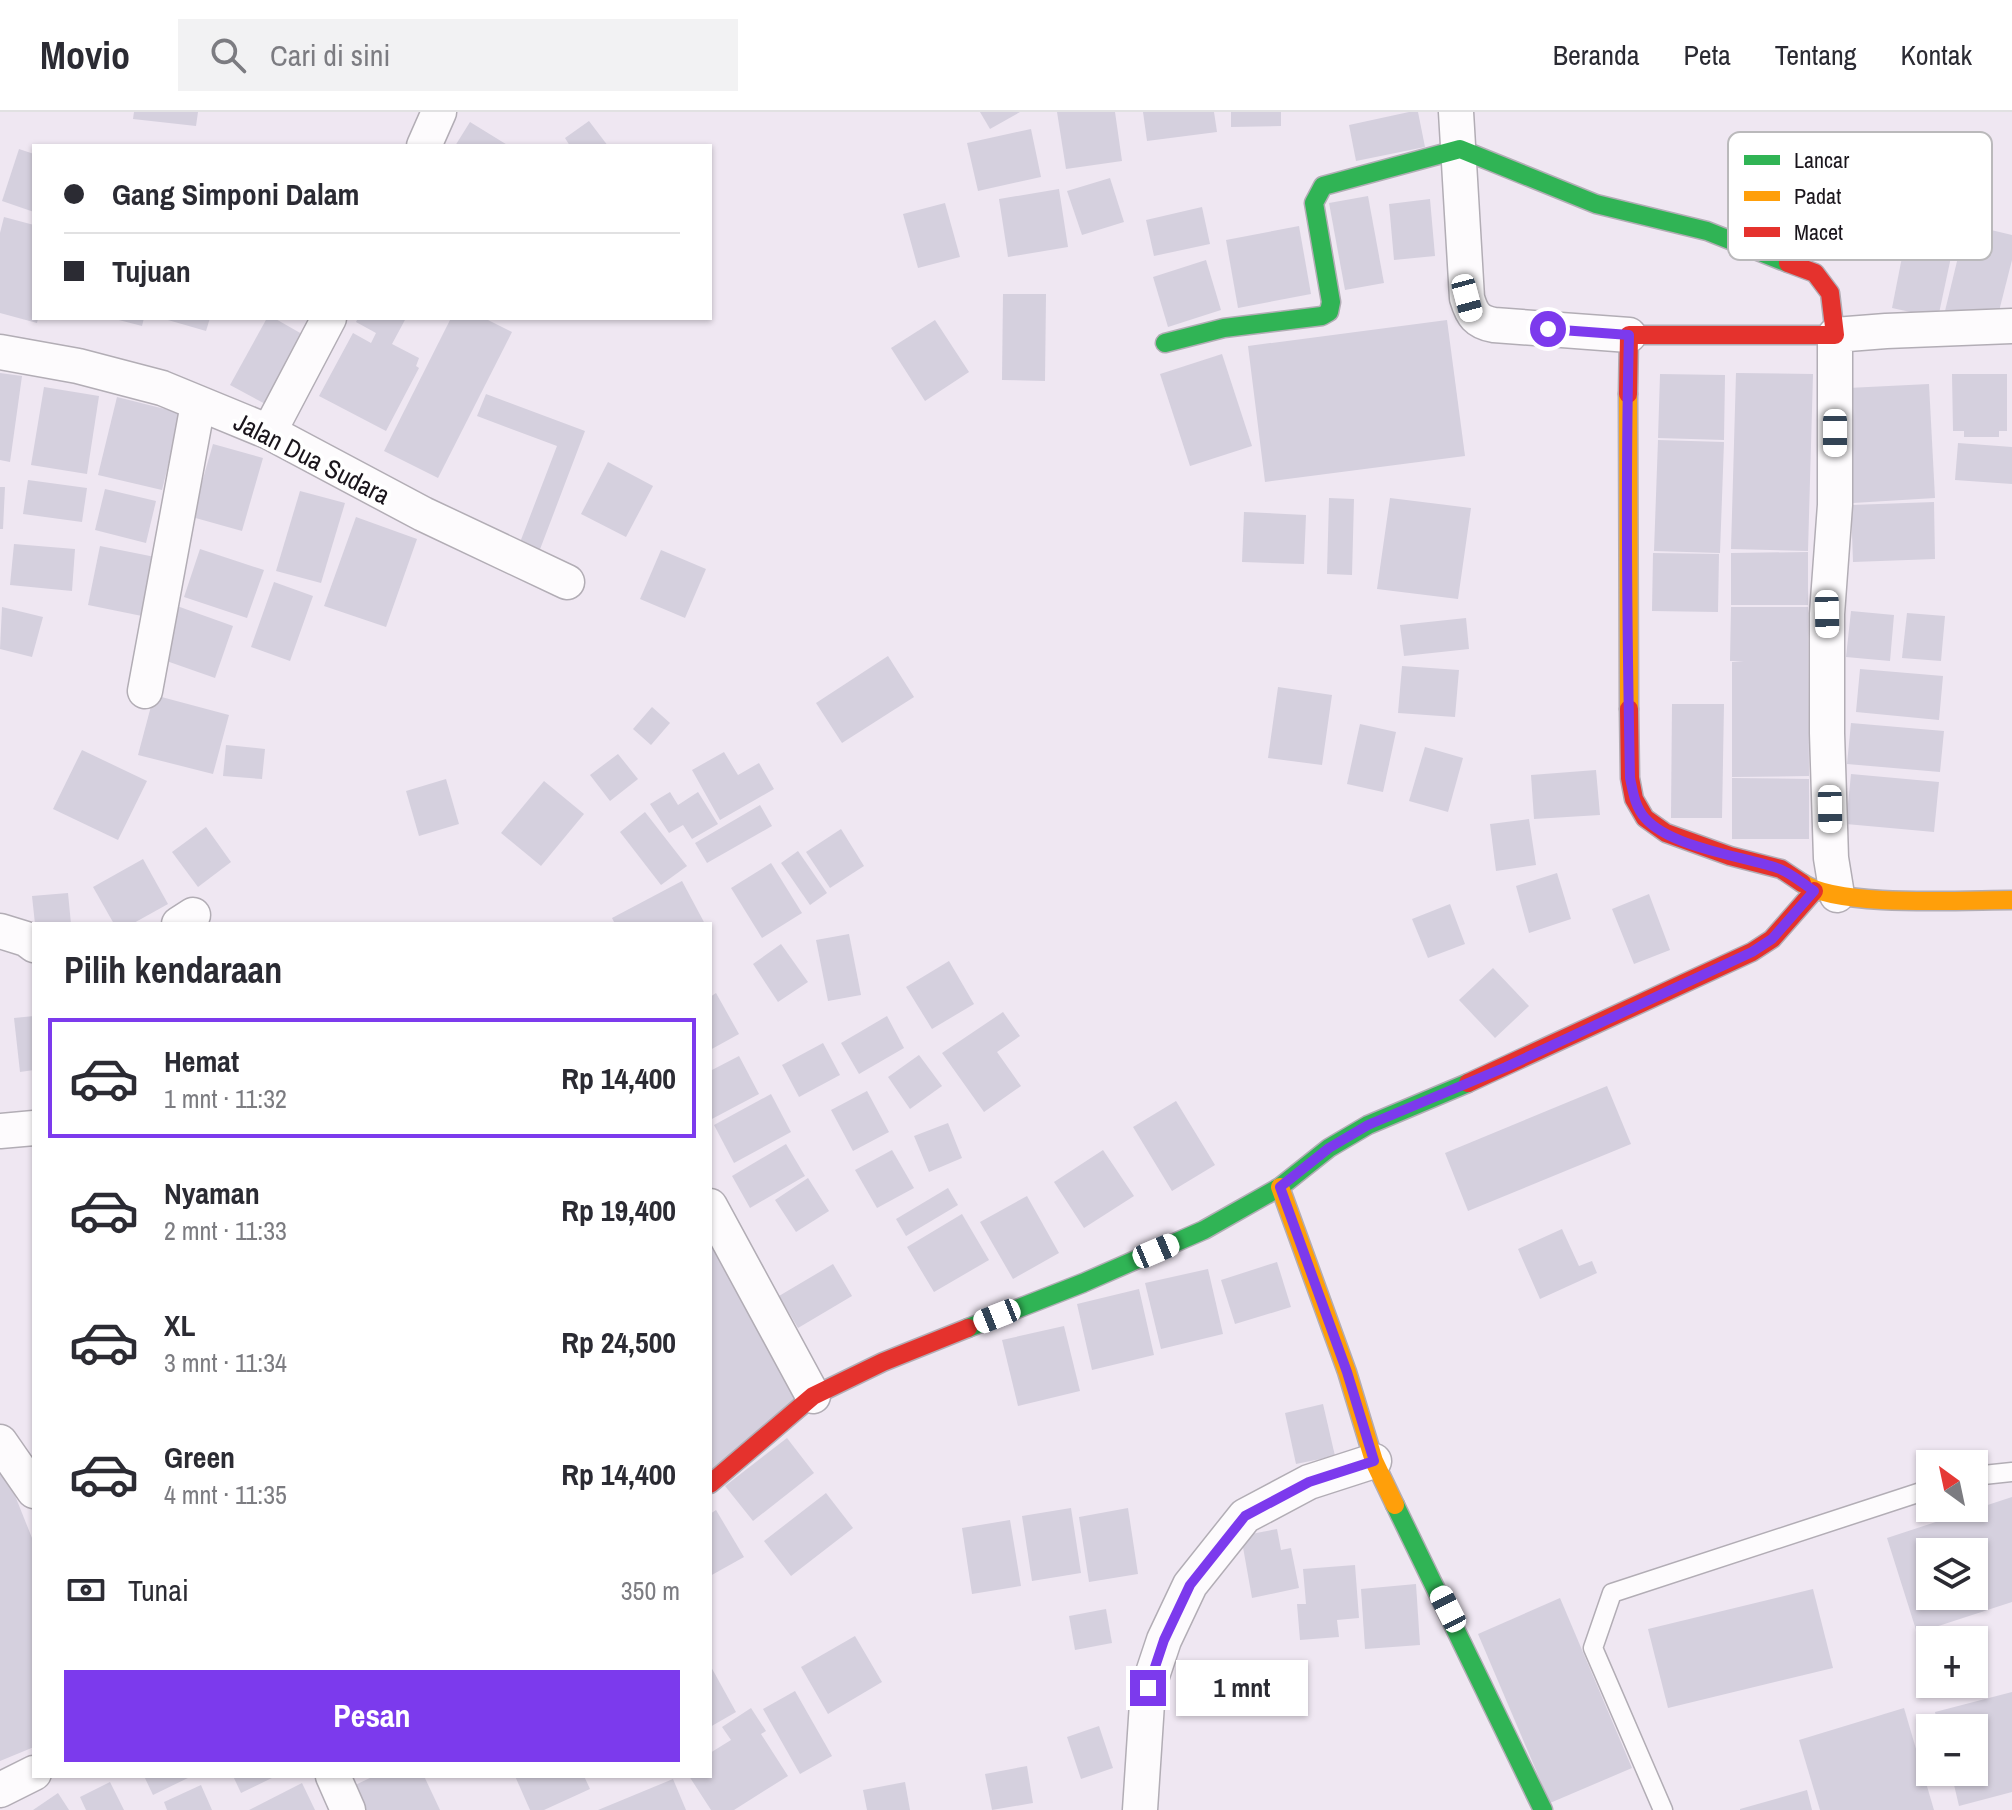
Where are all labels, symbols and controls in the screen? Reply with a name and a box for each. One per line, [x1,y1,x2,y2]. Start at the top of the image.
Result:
search box [178,19,738,91]
text: Movio [40,30,130,81]
icon: search [206,33,250,77]
text: Cari di sini [270,35,390,75]
text: Beranda [1553,36,1640,74]
text: Peta [1684,36,1731,74]
text: Tentang [1775,36,1857,74]
text: Kontak [1901,36,1972,74]
legend [1728,132,1992,260]
text: Lancar [1794,145,1849,175]
text: Gang Simponi Dalam [112,174,359,214]
text: Padat [1794,181,1841,211]
text: Macet [1794,217,1843,247]
text: Tujuan [112,251,191,291]
car [1449,272,1485,324]
route start [1530,311,1566,347]
street label: Jalan Dua Sudara [228,404,396,512]
car [1823,409,1847,457]
car [1815,590,1839,638]
car [1818,785,1842,833]
text: Pilih kendaraan [64,946,282,994]
text: Hemat [164,1041,239,1081]
icon: car [68,1042,140,1114]
text: Rp 14,400 [561,1058,676,1098]
text: 1 mnt · 11:32 [164,1081,287,1116]
text: Nyaman [164,1173,260,1213]
icon: car [68,1174,140,1246]
text: Rp 19,400 [561,1190,676,1230]
text: 2 mnt · 11:33 [164,1213,287,1248]
car [1129,1231,1183,1271]
car [970,1296,1024,1336]
text: XL [164,1305,195,1345]
icon: car [68,1306,140,1378]
text: Rp 24,500 [561,1322,676,1362]
text: 3 mnt · 11:34 [164,1345,287,1380]
text: Green [164,1437,235,1477]
icon: car [68,1438,140,1510]
north arrow [1916,1450,1988,1522]
map controls [1916,1450,1988,1786]
text: Rp 14,400 [561,1454,676,1494]
text: 4 mnt · 11:35 [164,1477,287,1512]
button: layers [1916,1538,1988,1610]
icon: cash [64,1568,108,1612]
text: Tunai [128,1570,189,1610]
text: 350 m [621,1573,680,1608]
car [1426,1582,1470,1636]
button: + [1916,1626,1988,1698]
callout: 1 mnt [1176,1660,1308,1716]
button: Pesan [64,1670,680,1762]
route end [1130,1670,1166,1706]
text: 1 mnt [1214,1670,1270,1705]
button: − [1916,1714,1988,1786]

